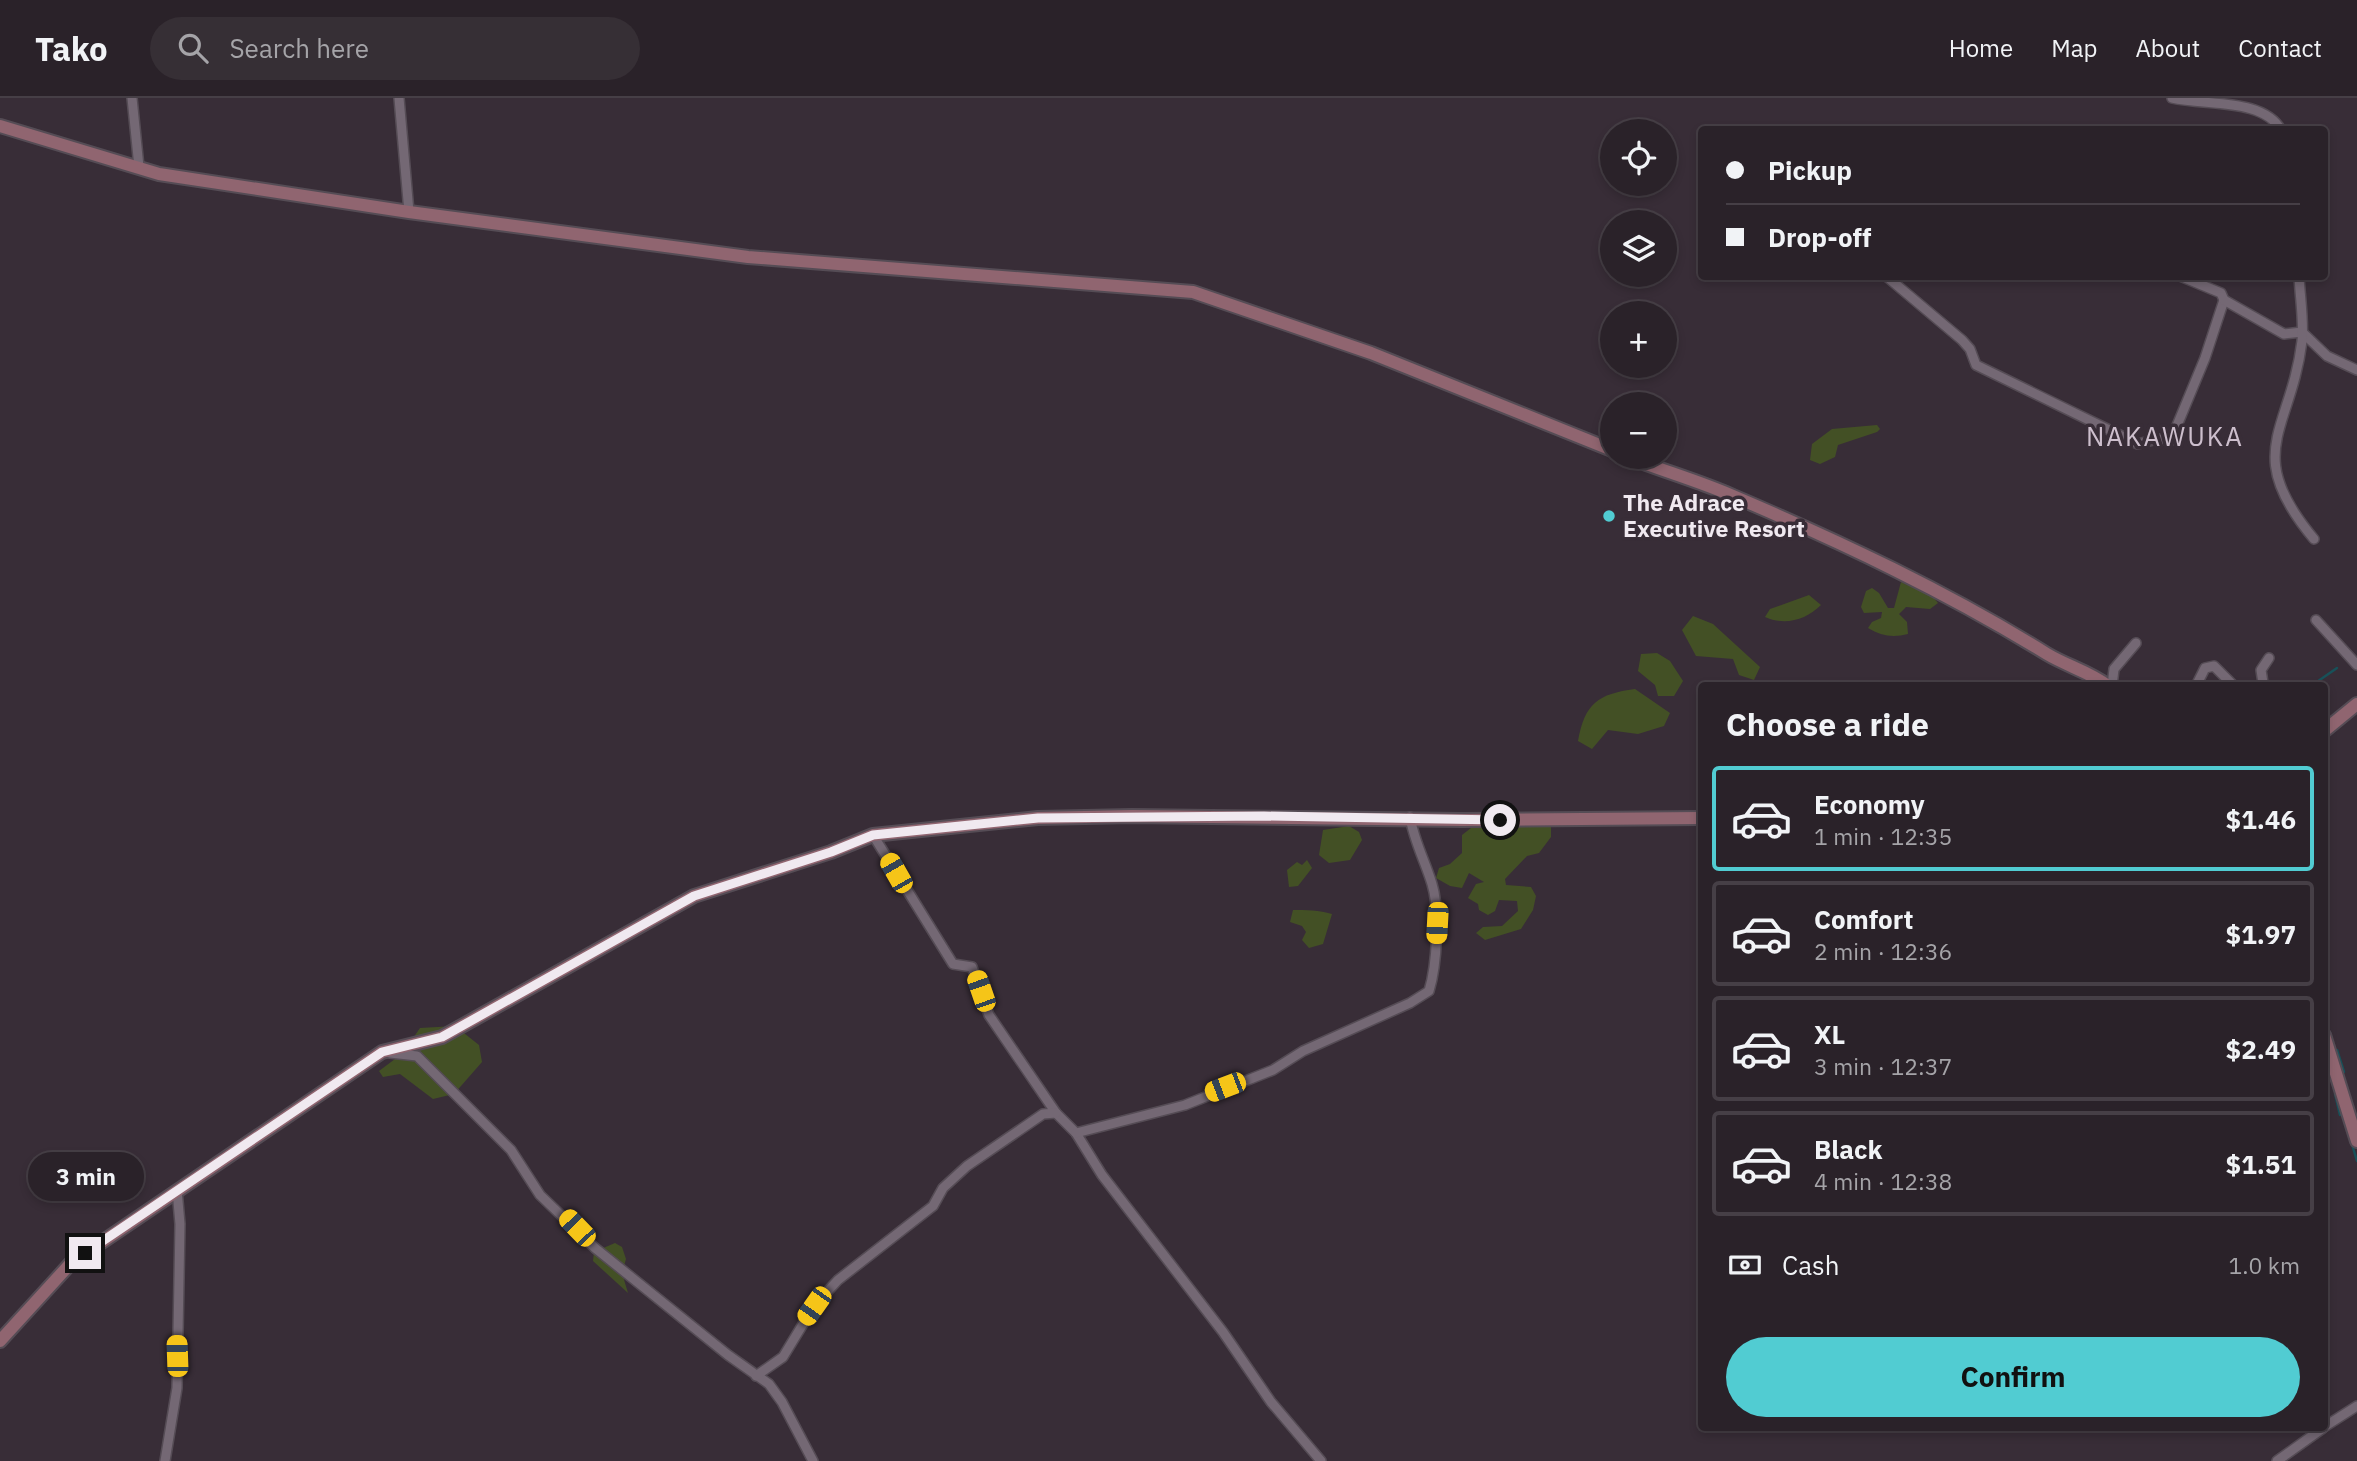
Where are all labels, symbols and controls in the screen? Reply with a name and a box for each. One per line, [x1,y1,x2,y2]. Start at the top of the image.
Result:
search box [150,17,640,80]
text: Tako [35,27,108,70]
icon: search [174,29,212,67]
text: Search here [230,31,369,65]
text: Home [1949,32,2013,64]
text: Map [2051,32,2097,64]
text: About [2135,32,2200,64]
text: Contact [2238,32,2322,64]
map controls [1600,119,1677,469]
button: locate [1600,119,1677,196]
text: Pickup [1768,153,1852,187]
button: layers [1600,210,1677,287]
text: Drop-off [1768,220,1871,254]
button: + [1600,301,1677,378]
button: − [1600,392,1677,469]
district label: NAKAWUKA [2086,419,2244,453]
place label: The Adrace Executive Resort [1623,487,1805,543]
marker: The Adrace Executive Resort [1601,508,1617,524]
text: Choose a ride [1726,703,1929,745]
icon: car [1730,787,1793,850]
text: Economy [1814,787,1925,821]
text: $1.46 [2226,802,2296,836]
route start [1484,804,1516,836]
text: 1 min · 12:35 [1814,821,1952,851]
car [877,850,916,896]
car [1426,901,1449,945]
icon: car [1730,902,1793,965]
text: Comfort [1814,902,1913,936]
text: $1.97 [2226,917,2296,951]
text: 2 min · 12:36 [1814,936,1952,966]
car [965,968,998,1014]
icon: car [1730,1017,1793,1080]
text: XL [1814,1017,1845,1051]
text: $2.49 [2226,1032,2296,1066]
text: 3 min · 12:37 [1814,1051,1952,1081]
car [1202,1070,1249,1104]
icon: car [1730,1132,1793,1195]
text: Black [1814,1132,1882,1166]
text: $1.51 [2226,1147,2296,1181]
callout: 3 min [27,1152,143,1200]
text: 3 min [56,1161,116,1191]
text: 4 min · 12:38 [1814,1166,1952,1196]
car [555,1206,600,1250]
route end [69,1237,101,1269]
icon: cash [1726,1246,1764,1284]
text: Cash [1782,1248,1839,1282]
text: 1.0 km [2229,1250,2300,1280]
car [794,1283,835,1329]
car [166,1335,189,1377]
button: Confirm [1726,1337,2300,1417]

